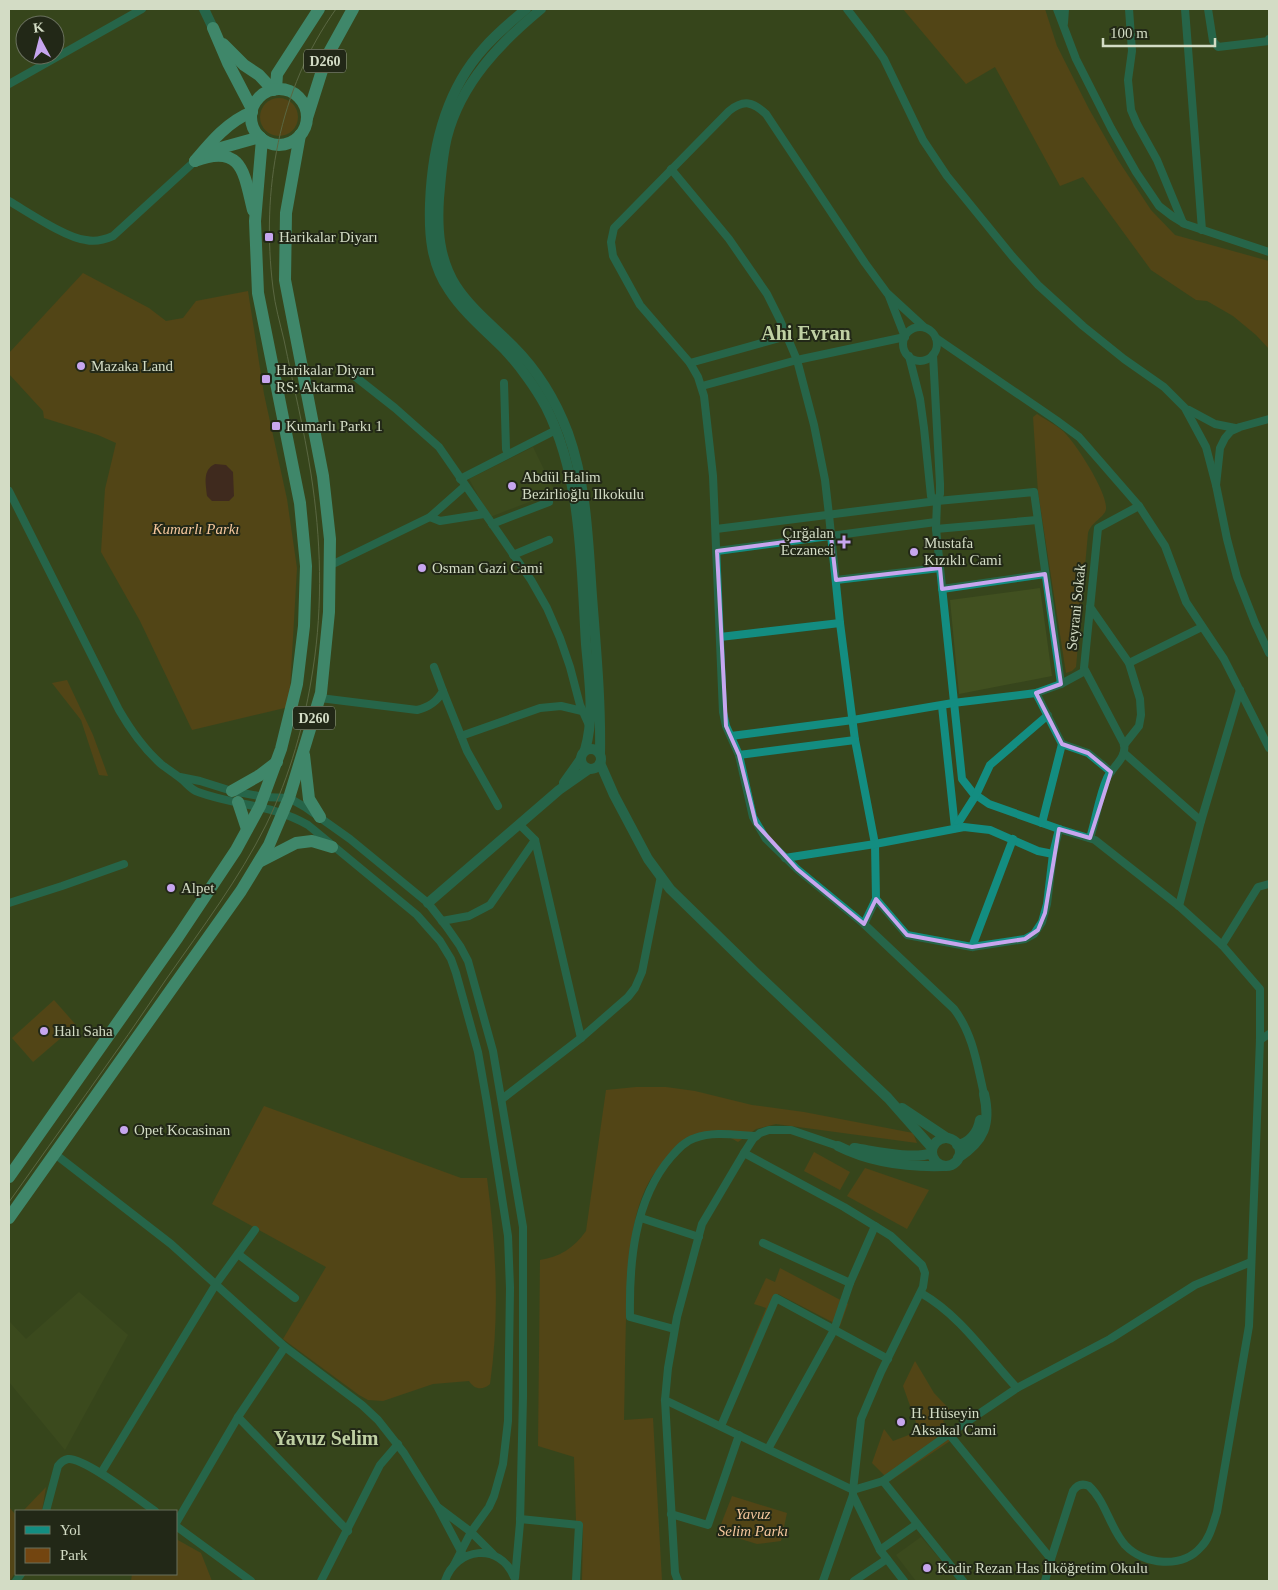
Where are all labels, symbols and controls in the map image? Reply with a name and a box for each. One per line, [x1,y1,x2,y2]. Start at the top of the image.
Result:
north arrow [15,15,65,65]
scale bar [1103,15,1216,47]
text: K [32,19,45,36]
text: 100 m [1110,25,1148,41]
road number: D260 [304,49,346,72]
place label: Harikalar Diyarı [279,229,378,245]
marker: Harikalar Diyarı [263,231,275,243]
district label: Ahi Evran [761,322,851,344]
place label: Mazaka Land [91,358,174,374]
marker: Mazaka Land [75,360,87,372]
place label: Harikalar Diyarı RS: Aktarma [276,362,375,395]
marker: Harikalar Diyarı RS: Aktarma [260,373,272,385]
place label: Kumarlı Parkı 1 [286,418,383,434]
marker: Kumarlı Parkı 1 [270,420,282,432]
place label: Abdül Halim Bezirlioğlu Ilkokulu [522,469,645,502]
marker: Abdül Halim Bezirlioğlu Ilkokulu [506,480,518,492]
park label: Kumarlı Parkı [151,521,240,537]
place label: Çırğalan Eczanesi [781,525,834,558]
place label: Mustafa Kızıklı Cami [924,535,1002,568]
marker: Çırğalan Eczanesi [838,536,850,548]
marker: Mustafa Kızıklı Cami [908,546,920,558]
place label: Osman Gazi Cami [432,560,543,576]
marker: Osman Gazi Cami [416,562,428,574]
street label: Seyrani Sokak [1063,562,1089,651]
road number: D260 [293,706,335,730]
place label: Alpet [181,880,215,896]
marker: Alpet [165,882,177,894]
place label: Halı Saha [54,1023,113,1039]
marker: Halı Saha [38,1025,50,1037]
place label: Opet Kocasinan [134,1122,231,1138]
marker: Opet Kocasinan [118,1124,130,1136]
place label: H. Hüseyin Aksakal Cami [911,1405,996,1438]
marker: H. Hüseyin Aksakal Cami [895,1416,907,1428]
district label: Yavuz Selim [274,1427,379,1449]
park label: Yavuz Selim Parkı [718,1506,788,1539]
legend [15,1510,178,1575]
text: Yol [60,1522,81,1538]
text: Park [60,1547,88,1563]
place label: Kadir Rezan Has İlköğretim Okulu [937,1560,1148,1576]
marker: Kadir Rezan Has İlköğretim Okulu [921,1562,933,1574]

